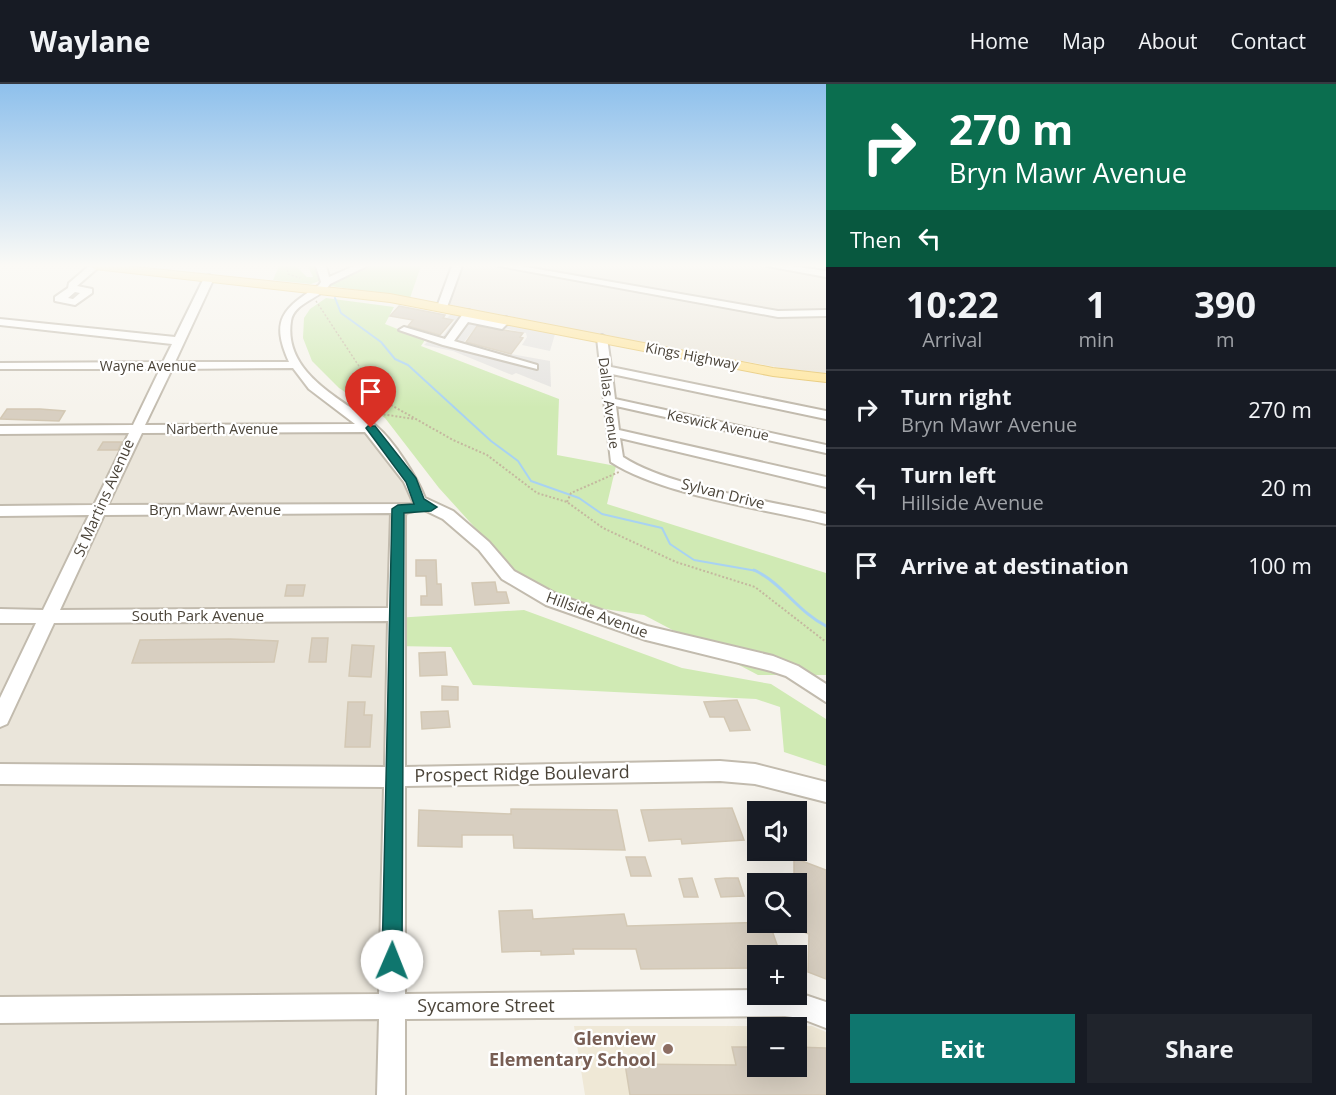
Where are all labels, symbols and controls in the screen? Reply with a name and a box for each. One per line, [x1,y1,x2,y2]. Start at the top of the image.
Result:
text: Waylane [30,22,150,60]
text: Home [970,27,1029,55]
text: Map [1062,27,1105,55]
text: About [1138,27,1198,55]
text: Contact [1231,27,1306,55]
text: 270 m [949,100,1073,157]
icon: right [850,108,928,186]
text: Bryn Mawr Avenue [949,154,1187,191]
icon: left [913,222,946,255]
text: Then [850,224,901,254]
text: 10:22 [906,280,999,329]
text: 1 [1086,280,1107,329]
text: 390 [1194,280,1256,329]
text: Arrival [922,326,982,353]
text: min [1078,326,1114,353]
text: m [1216,326,1234,353]
street label: Kings Highway [644,337,741,374]
street label: Wayne Avenue [100,356,196,375]
street label: Dallas Avenue [594,356,625,450]
pin [345,366,396,428]
icon: arrive [354,375,387,408]
text: Turn right [901,381,1012,411]
icon: right [850,393,883,426]
text: 270 m [1248,394,1312,424]
street label: Keswick Avenue [665,404,771,445]
text: Bryn Mawr Avenue [901,411,1077,438]
street label: Narberth Avenue [166,419,278,438]
street label: St Martins Avenue [68,436,138,560]
text: Turn left [901,459,996,489]
icon: left [850,471,883,504]
text: 20 m [1261,472,1312,502]
street label: Sylvan Drive [680,473,767,513]
text: Hillside Avenue [901,489,1044,516]
street label: Bryn Mawr Avenue [149,499,281,519]
icon: arrive [850,549,883,582]
text: Arrive at destination [901,550,1129,580]
text: 100 m [1248,550,1312,580]
street label: Hillside Avenue [544,586,651,642]
street label: South Park Avenue [132,605,264,625]
street label: Prospect Ridge Boulevard [414,759,630,787]
map controls [747,801,807,1077]
button: sound [747,801,807,861]
button: search [747,873,807,933]
position arrow [360,929,424,993]
button: + [747,945,807,1005]
street label: Sycamore Street [417,993,555,1017]
button: Exit [850,1014,1075,1083]
button: Share [1087,1014,1312,1083]
button: − [747,1017,807,1077]
place label: Glenview Elementary School [489,1026,657,1071]
marker: Glenview Elementary School [661,1042,675,1056]

